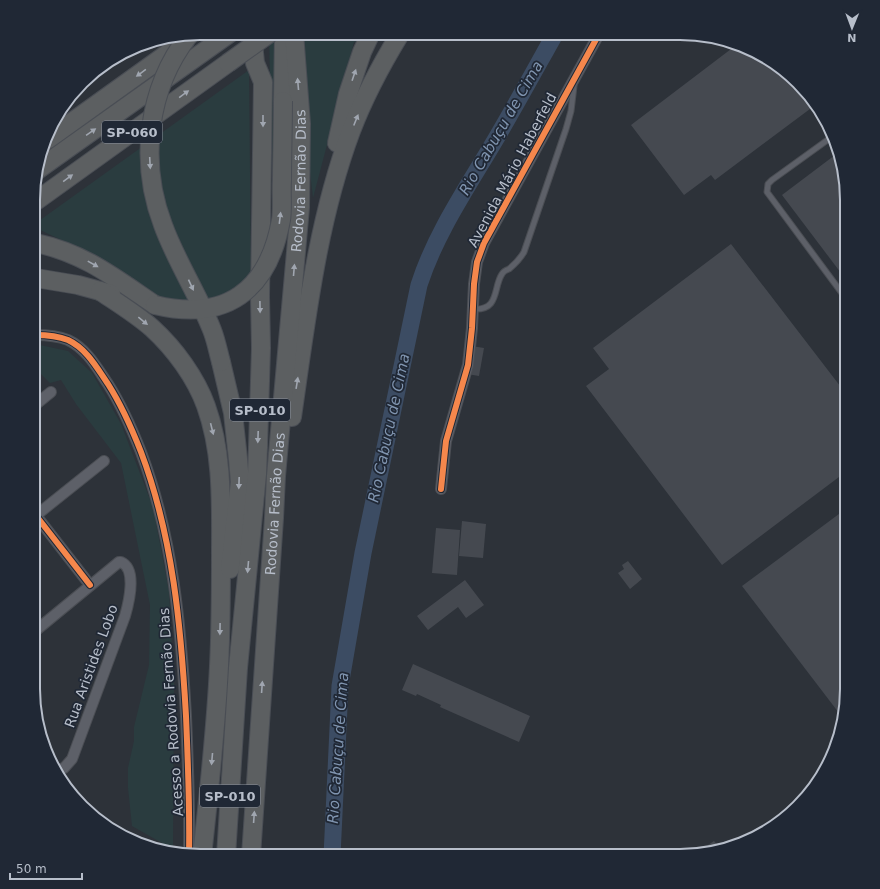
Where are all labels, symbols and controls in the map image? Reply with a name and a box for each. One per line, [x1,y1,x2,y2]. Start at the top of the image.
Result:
north arrow [832,8,872,48]
text: N [847,31,857,44]
water label: Rio Cabuçu de Cima [455,58,547,198]
one-way arrow [352,68,358,80]
one-way arrow [135,69,146,77]
one-way arrow [295,78,302,90]
one-way arrow [179,90,190,98]
street label: Avenida Mário Haberfeld [464,90,560,250]
street label: Rodovia Fernão Dias [288,109,309,253]
one-way arrow [353,113,359,125]
one-way arrow [260,115,266,128]
road number: SP-060 [102,121,162,143]
one-way arrow [85,128,96,136]
one-way arrow [146,157,153,169]
one-way arrow [62,174,73,182]
one-way arrow [277,212,284,224]
one-way arrow [87,260,99,267]
one-way arrow [291,264,297,276]
one-way arrow [188,280,194,291]
one-way arrow [257,301,264,313]
one-way arrow [138,317,149,326]
water label: Rio Cabuçu de Cima [364,352,414,504]
one-way arrow [294,377,300,389]
road number: SP-010 [230,399,290,421]
one-way arrow [209,423,215,435]
one-way arrow [255,431,262,443]
street label: Rodovia Fernão Dias [262,432,288,576]
one-way arrow [236,477,242,490]
one-way arrow [244,561,251,573]
street label: Rua Aristides Lobo [61,602,121,730]
street label: Acesso a Rodovia Fernão Dias [156,607,186,817]
one-way arrow [217,623,223,636]
water label: Rio Cabuçu de Cima [324,672,352,824]
one-way arrow [259,681,266,693]
one-way arrow [208,753,215,765]
road number: SP-010 [200,785,260,807]
one-way arrow [250,811,257,823]
scale bar [10,855,82,881]
text: 50 m [16,862,47,876]

